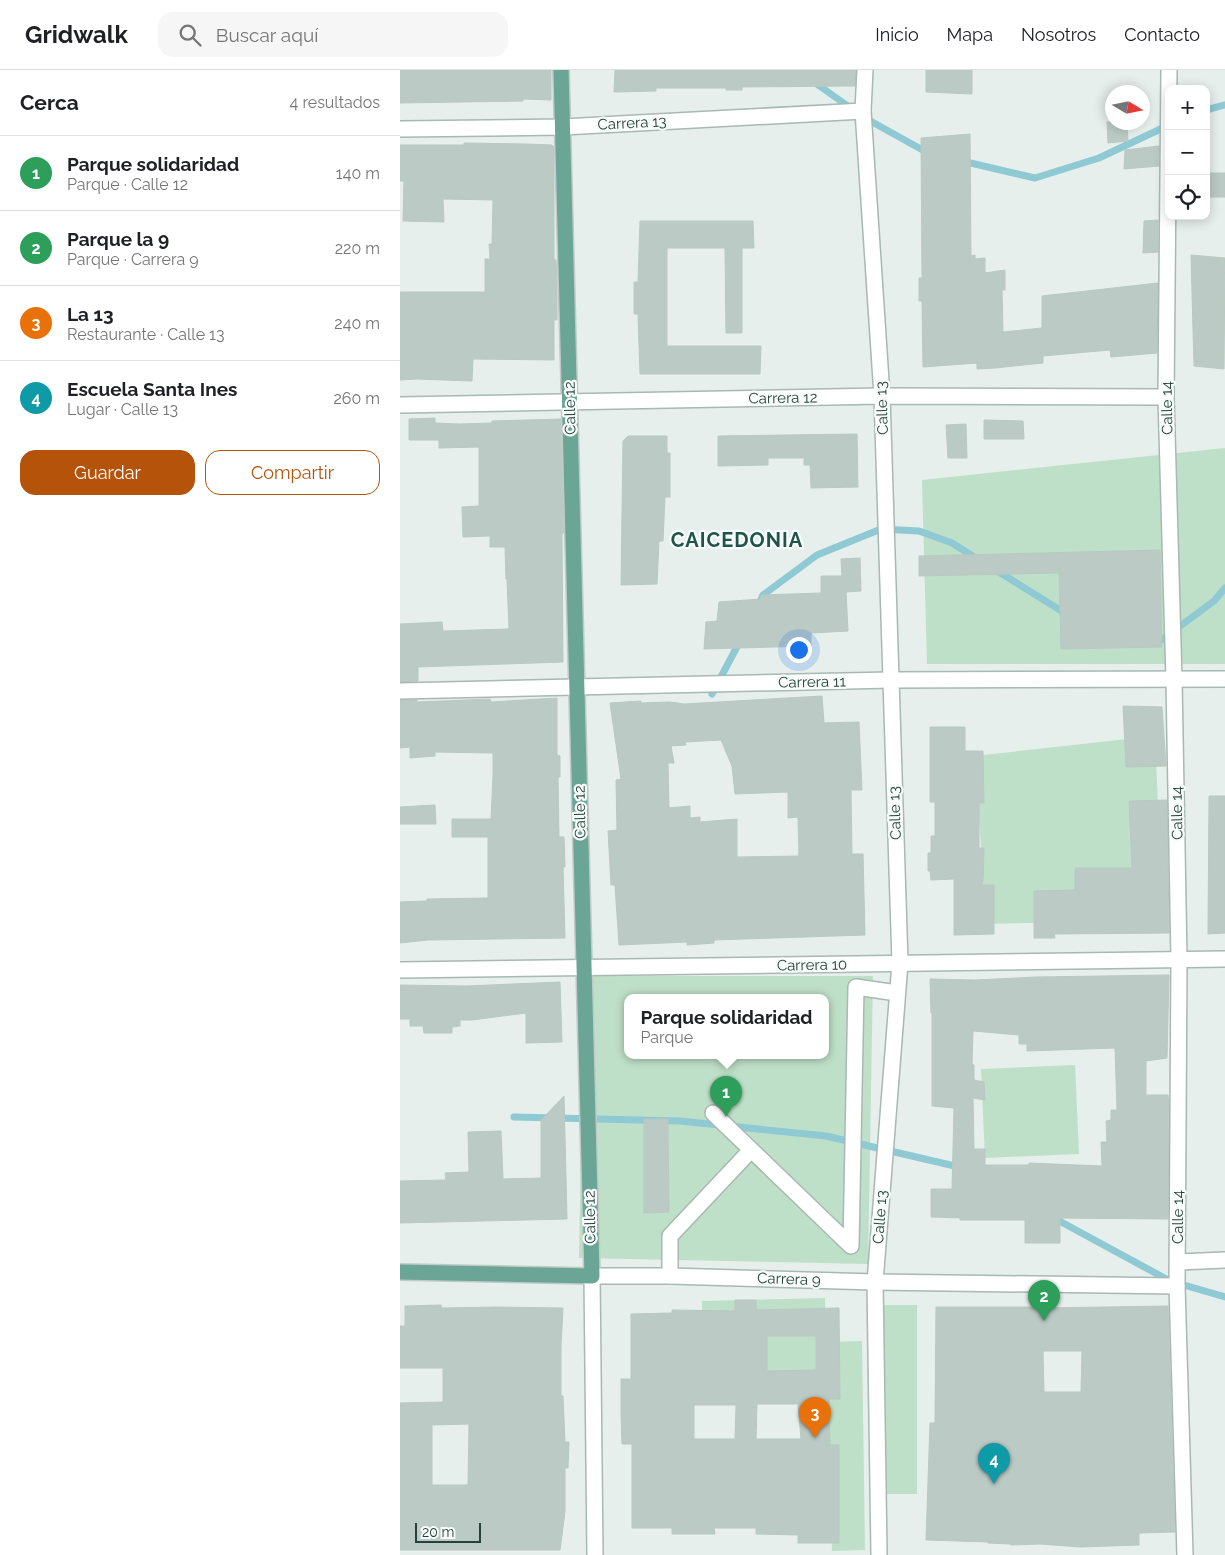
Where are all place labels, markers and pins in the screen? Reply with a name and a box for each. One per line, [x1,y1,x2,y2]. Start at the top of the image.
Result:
pin: 1 [710,1076,742,1117]
pin: 2 [1028,1280,1060,1321]
pin: 3 [799,1397,831,1438]
pin: 4 [978,1443,1010,1484]

